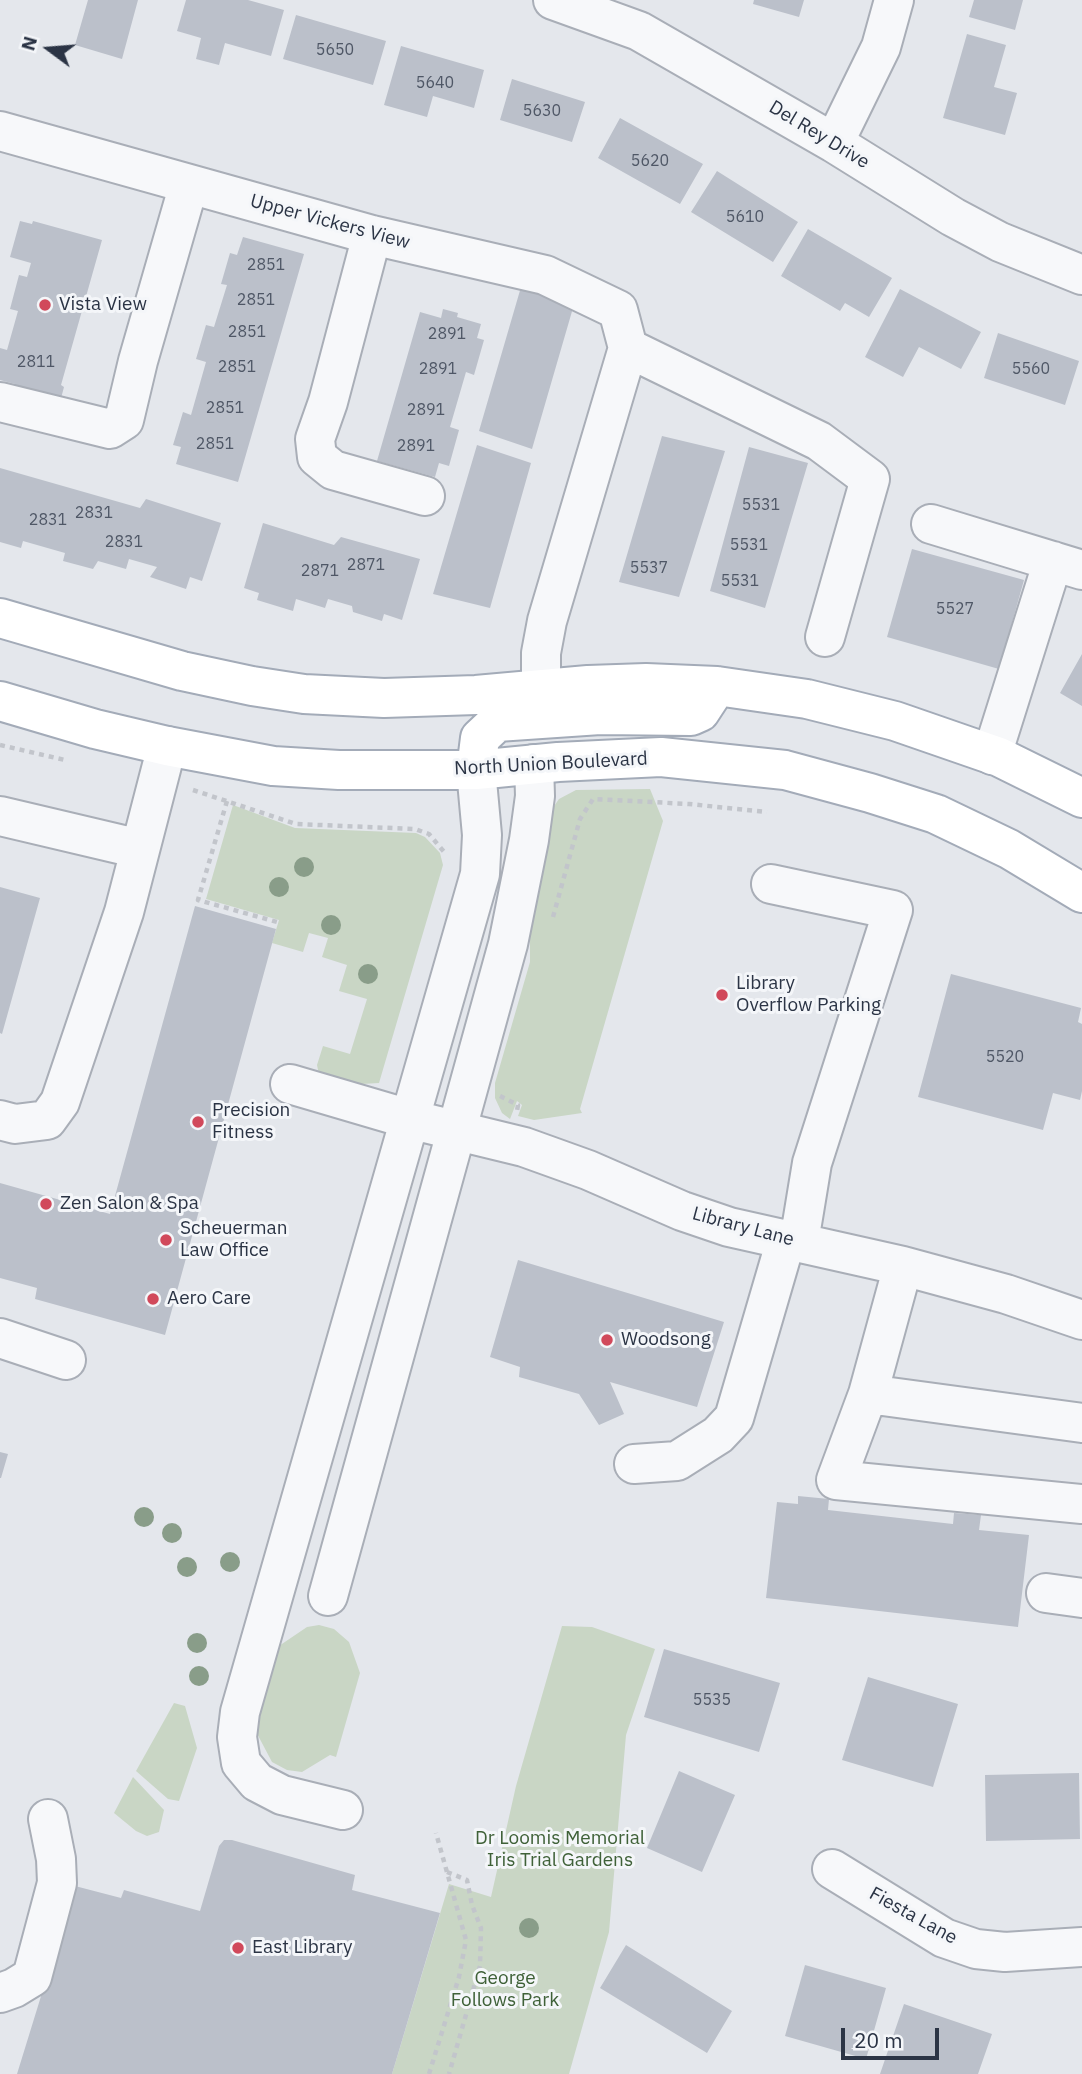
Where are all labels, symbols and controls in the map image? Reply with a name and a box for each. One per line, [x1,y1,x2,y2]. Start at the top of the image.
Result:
north arrow [14,14,84,84]
text: N [15,33,42,53]
house number: 5650 [316,40,354,60]
house number: 5640 [416,73,454,93]
street label: Del Rey Drive [765,96,873,174]
house number: 5630 [523,101,561,121]
house number: 5620 [631,151,669,171]
street label: Upper Vickers View [247,190,413,254]
house number: 5610 [726,207,764,227]
house number: 2851 [247,255,285,275]
house number: 2851 [237,290,275,310]
place label: Vista View [59,294,147,316]
marker: Vista View [37,297,53,313]
house number: 2851 [228,322,266,342]
house number: 2891 [428,324,466,344]
house number: 2811 [17,352,55,372]
house number: 2851 [218,357,256,377]
house number: 2891 [419,359,457,379]
house number: 5560 [1012,359,1050,379]
house number: 2851 [206,398,244,418]
house number: 2891 [407,400,445,420]
house number: 2851 [196,434,234,454]
house number: 2891 [397,436,435,456]
house number: 5531 [742,495,780,515]
house number: 2831 [75,503,113,523]
house number: 2831 [29,510,67,530]
house number: 2831 [105,532,143,552]
house number: 5531 [730,535,768,555]
house number: 2871 [347,555,385,575]
house number: 5537 [630,558,668,578]
house number: 2871 [301,561,339,581]
house number: 5531 [721,571,759,591]
house number: 5527 [936,599,974,619]
street label: North Union Boulevard [454,748,648,780]
place label: Library Overflow Parking [736,973,881,1017]
marker: Library Overflow Parking [714,987,730,1003]
house number: 5520 [986,1047,1024,1067]
place label: Precision Fitness [212,1100,290,1144]
marker: Precision Fitness [190,1114,206,1130]
place label: Zen Salon & Spa [60,1193,199,1215]
marker: Zen Salon & Spa [38,1196,54,1212]
street label: Library Lane [690,1202,796,1252]
place label: Scheuerman Law Office [180,1218,288,1262]
marker: Scheuerman Law Office [158,1232,174,1248]
place label: Aero Care [167,1288,251,1310]
marker: Aero Care [145,1291,161,1307]
place label: Woodsong [621,1329,711,1351]
marker: Woodsong [599,1332,615,1348]
house number: 5535 [693,1690,731,1710]
park label: Dr Loomis Memorial Iris Trial Gardens [475,1828,645,1872]
street label: Fiesta Lane [865,1882,961,1950]
place label: East Library [252,1937,352,1959]
marker: East Library [230,1940,246,1956]
park label: George Follows Park [451,1968,559,2012]
scale bar [844,2014,942,2058]
text: 20 m [854,2026,903,2054]

